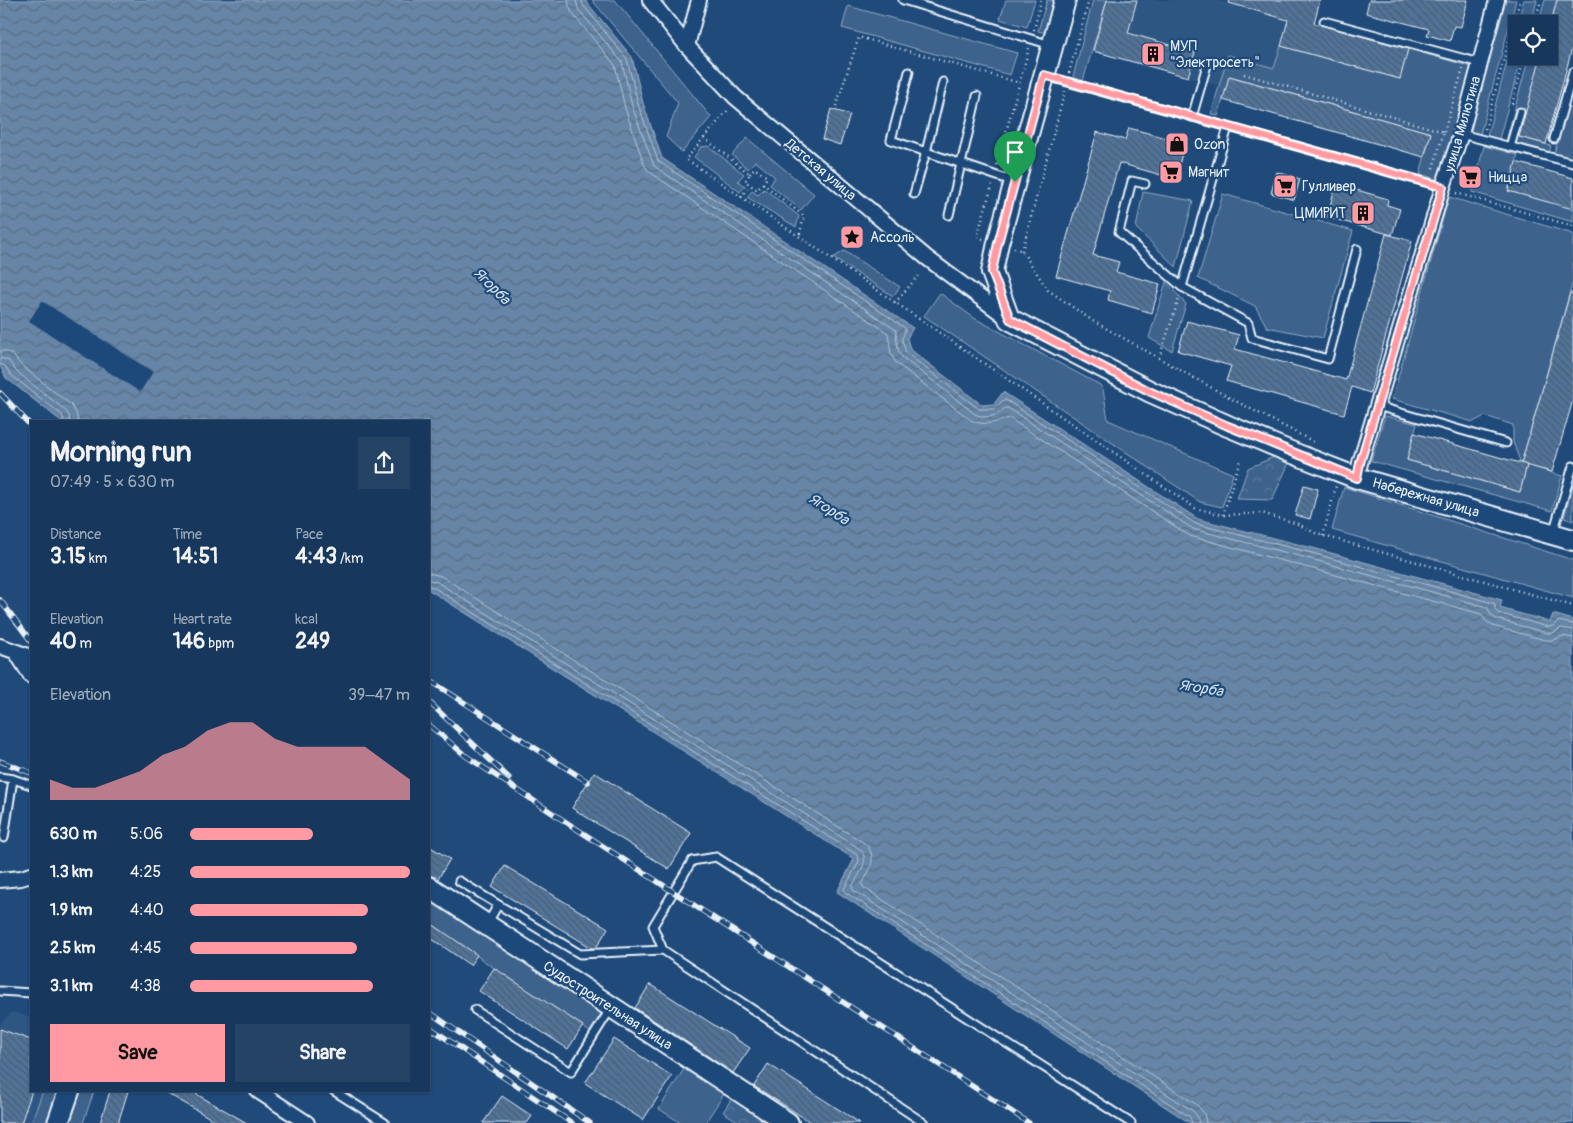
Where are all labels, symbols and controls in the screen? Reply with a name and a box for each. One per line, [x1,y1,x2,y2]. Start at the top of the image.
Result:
map controls [1508,15,1558,65]
button: locate [1508,15,1558,65]
place label: МУП "Электросеть" [1170,38,1260,71]
building icon: МУП "Электросеть" [1140,41,1166,67]
street label: улица Милютина [1440,74,1484,175]
pin [994,131,1036,182]
shop icon: Ozon [1164,131,1190,157]
street label: Детская улица [781,134,860,204]
place label: Ozon [1194,136,1226,153]
icon: arrive [1001,138,1029,166]
supermarket icon: Магнит [1158,159,1184,185]
place label: Магнит [1188,164,1230,181]
supermarket icon: Ницца [1457,164,1483,190]
place label: Ницца [1488,169,1527,186]
supermarket icon: Гулливер [1272,173,1298,199]
place label: Гулливер [1302,178,1356,195]
building icon: ЦМИРИТ [1350,200,1376,226]
place label: ЦМИРИТ [1294,205,1346,222]
place icon: Ассоль [839,224,865,250]
place label: Ассоль [870,229,915,246]
water label: Ягорба [469,264,515,310]
text: Morning run [50,435,192,470]
button: share [358,437,410,489]
text: 07:49 · 5 × 630 m [50,472,175,492]
street label: Набережная улица [1370,474,1481,521]
water label: Ягорба [805,489,853,530]
text: Distance [50,526,101,543]
text: Time [173,526,202,543]
text: Pace [295,526,323,543]
text: 3.15 [50,543,86,570]
text: 14:51 [173,543,218,570]
text: 4:43 [295,543,337,570]
text: km [86,550,107,567]
text: /km [337,550,363,567]
text: Elevation [50,611,103,628]
text: Heart rate [173,611,232,628]
text: kcal [295,611,318,628]
text: 40 [50,628,77,655]
text: 146 [173,628,205,655]
text: 249 [295,628,330,655]
text: m [77,635,92,652]
text: bpm [205,635,234,652]
water label: Ягорба [1177,676,1225,702]
text: Elevation [50,685,111,705]
text: 39–47 m [348,685,410,705]
text: 630 m [50,824,97,844]
text: 5:06 [130,824,163,844]
text: 1.3 km [50,862,93,882]
text: 4:25 [130,862,161,882]
text: 1.9 km [50,900,92,920]
text: 4:40 [130,900,164,920]
text: 2.5 km [50,938,95,958]
text: 4:45 [130,938,162,958]
street label: Судостроительная улица [540,957,675,1054]
text: 3.1 km [50,976,93,996]
text: 4:38 [130,976,161,996]
button: Save [50,1024,225,1082]
button: Share [235,1024,410,1082]

